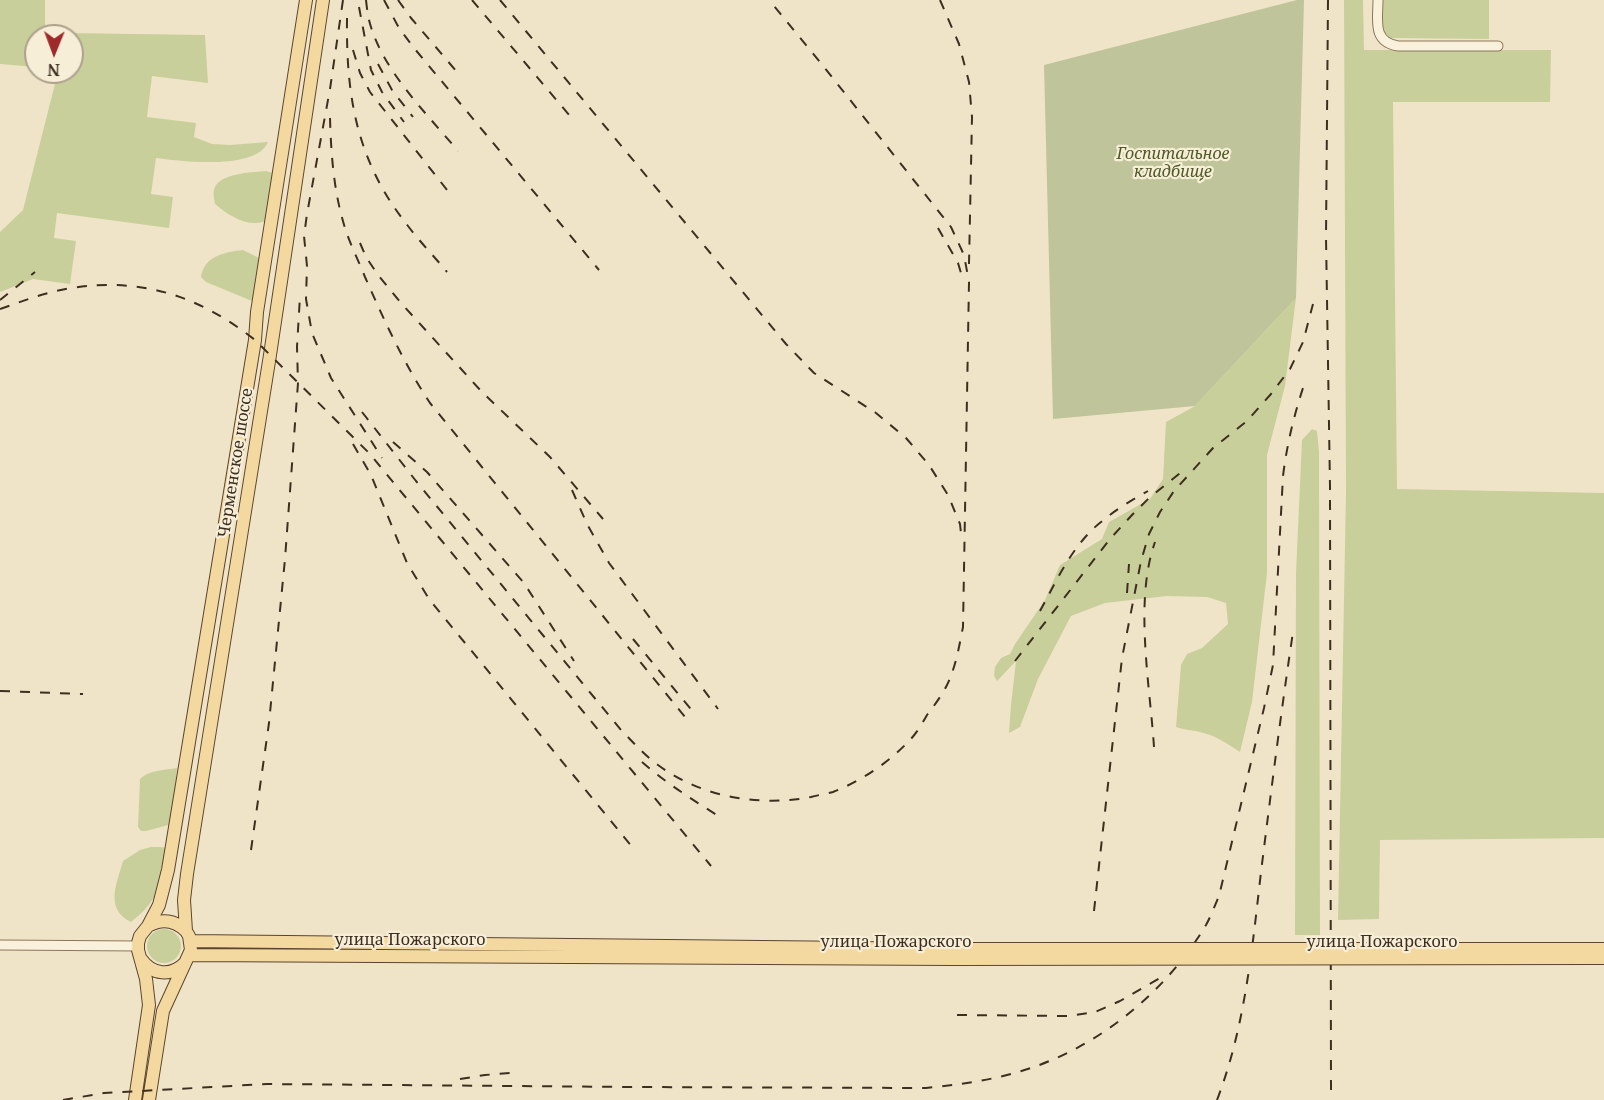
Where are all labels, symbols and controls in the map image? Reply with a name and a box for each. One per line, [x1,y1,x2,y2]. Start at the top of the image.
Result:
north arrow [24,24,84,84]
text: N [47,59,60,81]
park label: Госпитальное кладбище [1117,144,1229,182]
street label: Черменское шоссе [215,387,257,539]
street label: улица Пожарского [335,930,485,950]
street label: улица Пожарского [821,932,971,952]
street label: улица Пожарского [1307,932,1457,952]

